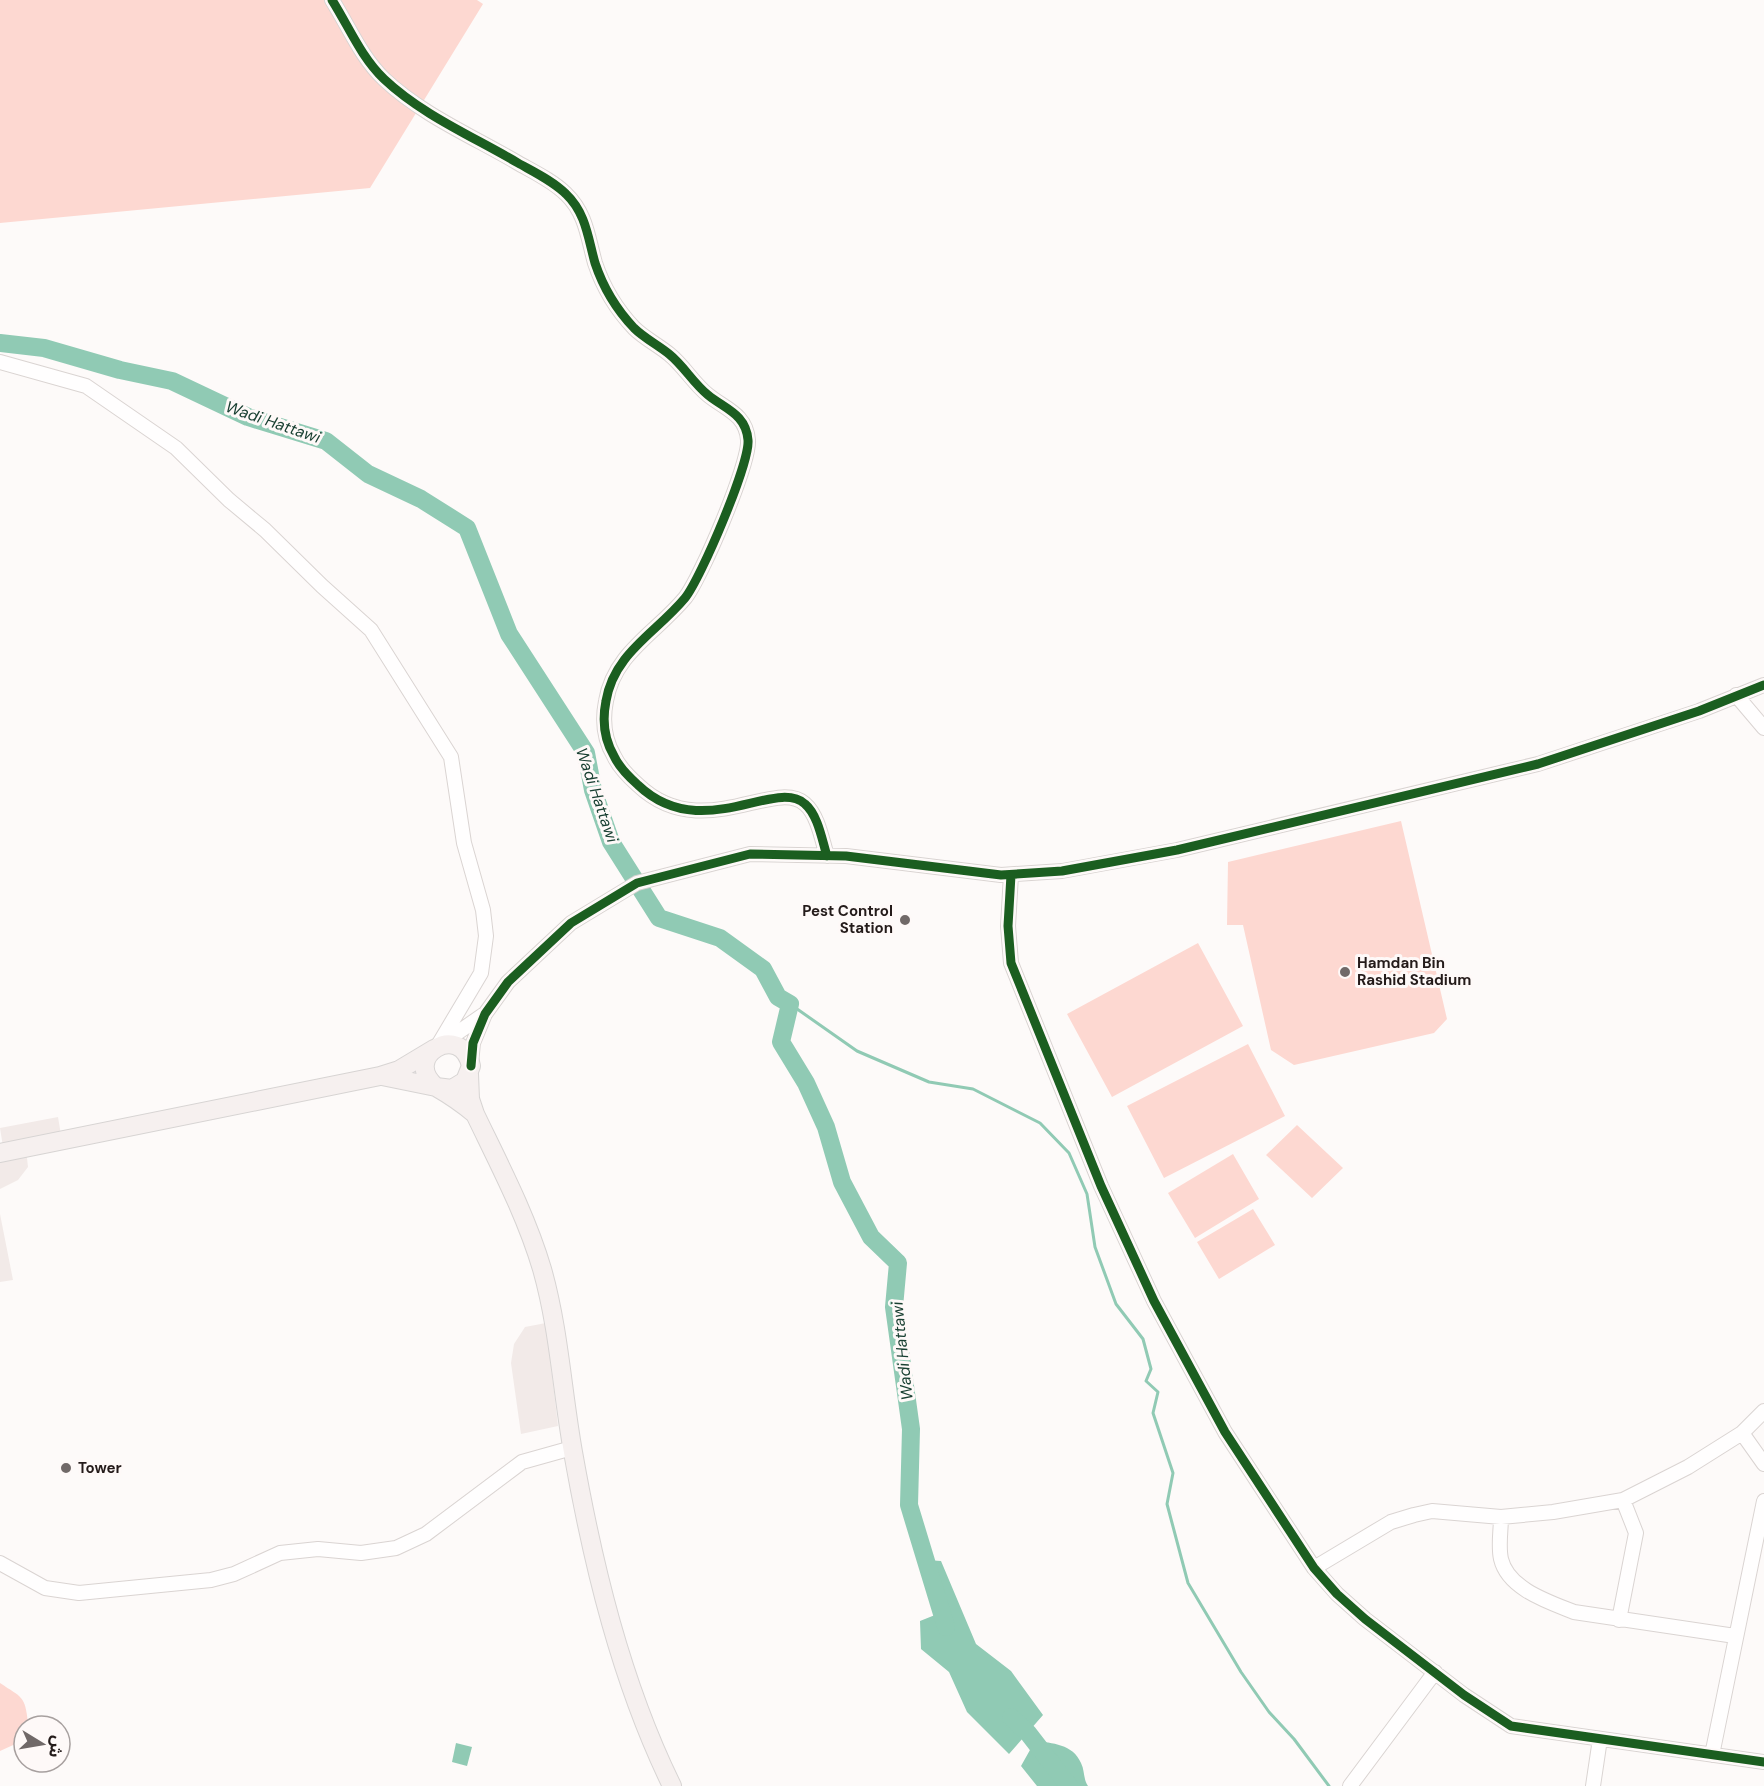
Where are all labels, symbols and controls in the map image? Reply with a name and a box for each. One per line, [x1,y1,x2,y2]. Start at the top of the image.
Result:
water label: Wadi Hattawi [223,396,324,448]
water label: Wadi Hattawi [571,745,623,846]
place label: Pest Control Station [802,901,893,938]
marker: Pest Control Station [898,913,912,927]
place label: Hamdan Bin Rashid Stadium [1357,953,1471,990]
marker: Hamdan Bin Rashid Stadium [1338,965,1352,979]
water label: Wadi Hattawi [886,1300,918,1401]
place label: Tower [78,1458,122,1478]
marker: Tower [59,1461,73,1475]
north arrow [12,1714,72,1774]
text: ش [44,1734,69,1760]

